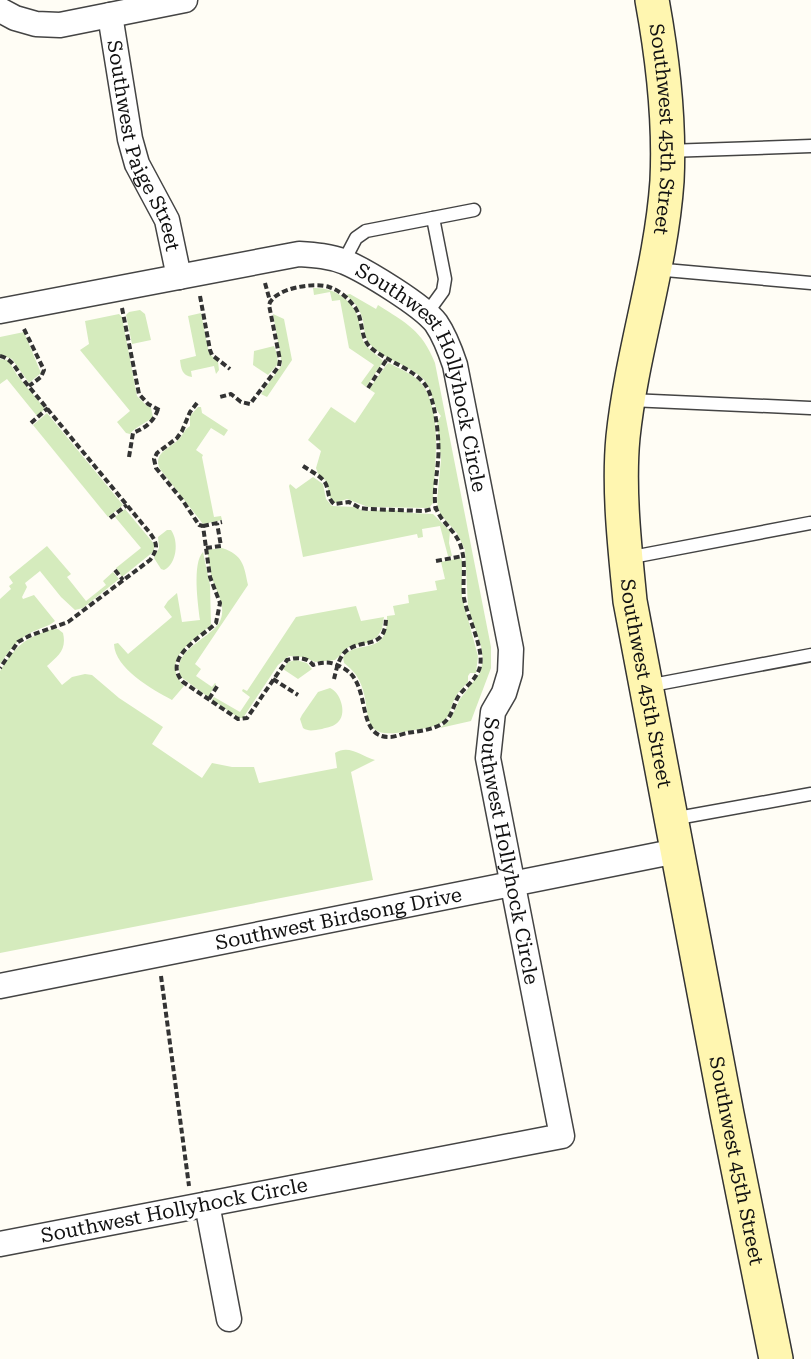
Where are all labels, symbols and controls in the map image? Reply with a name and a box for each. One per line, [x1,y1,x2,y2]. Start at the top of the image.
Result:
street label: Southwest 45th Street [644,22,680,237]
street label: Southwest Paige Street [102,38,185,254]
street label: Southwest Hollyhock Circle [352,258,492,494]
street label: Southwest 45th Street [616,578,677,790]
street label: Southwest Hollyhock Circle [476,716,544,986]
street label: Southwest Birdsong Drive [213,882,464,955]
street label: Southwest 45th Street [704,1054,769,1268]
street label: Southwest Hollyhock Circle [39,1172,309,1248]

